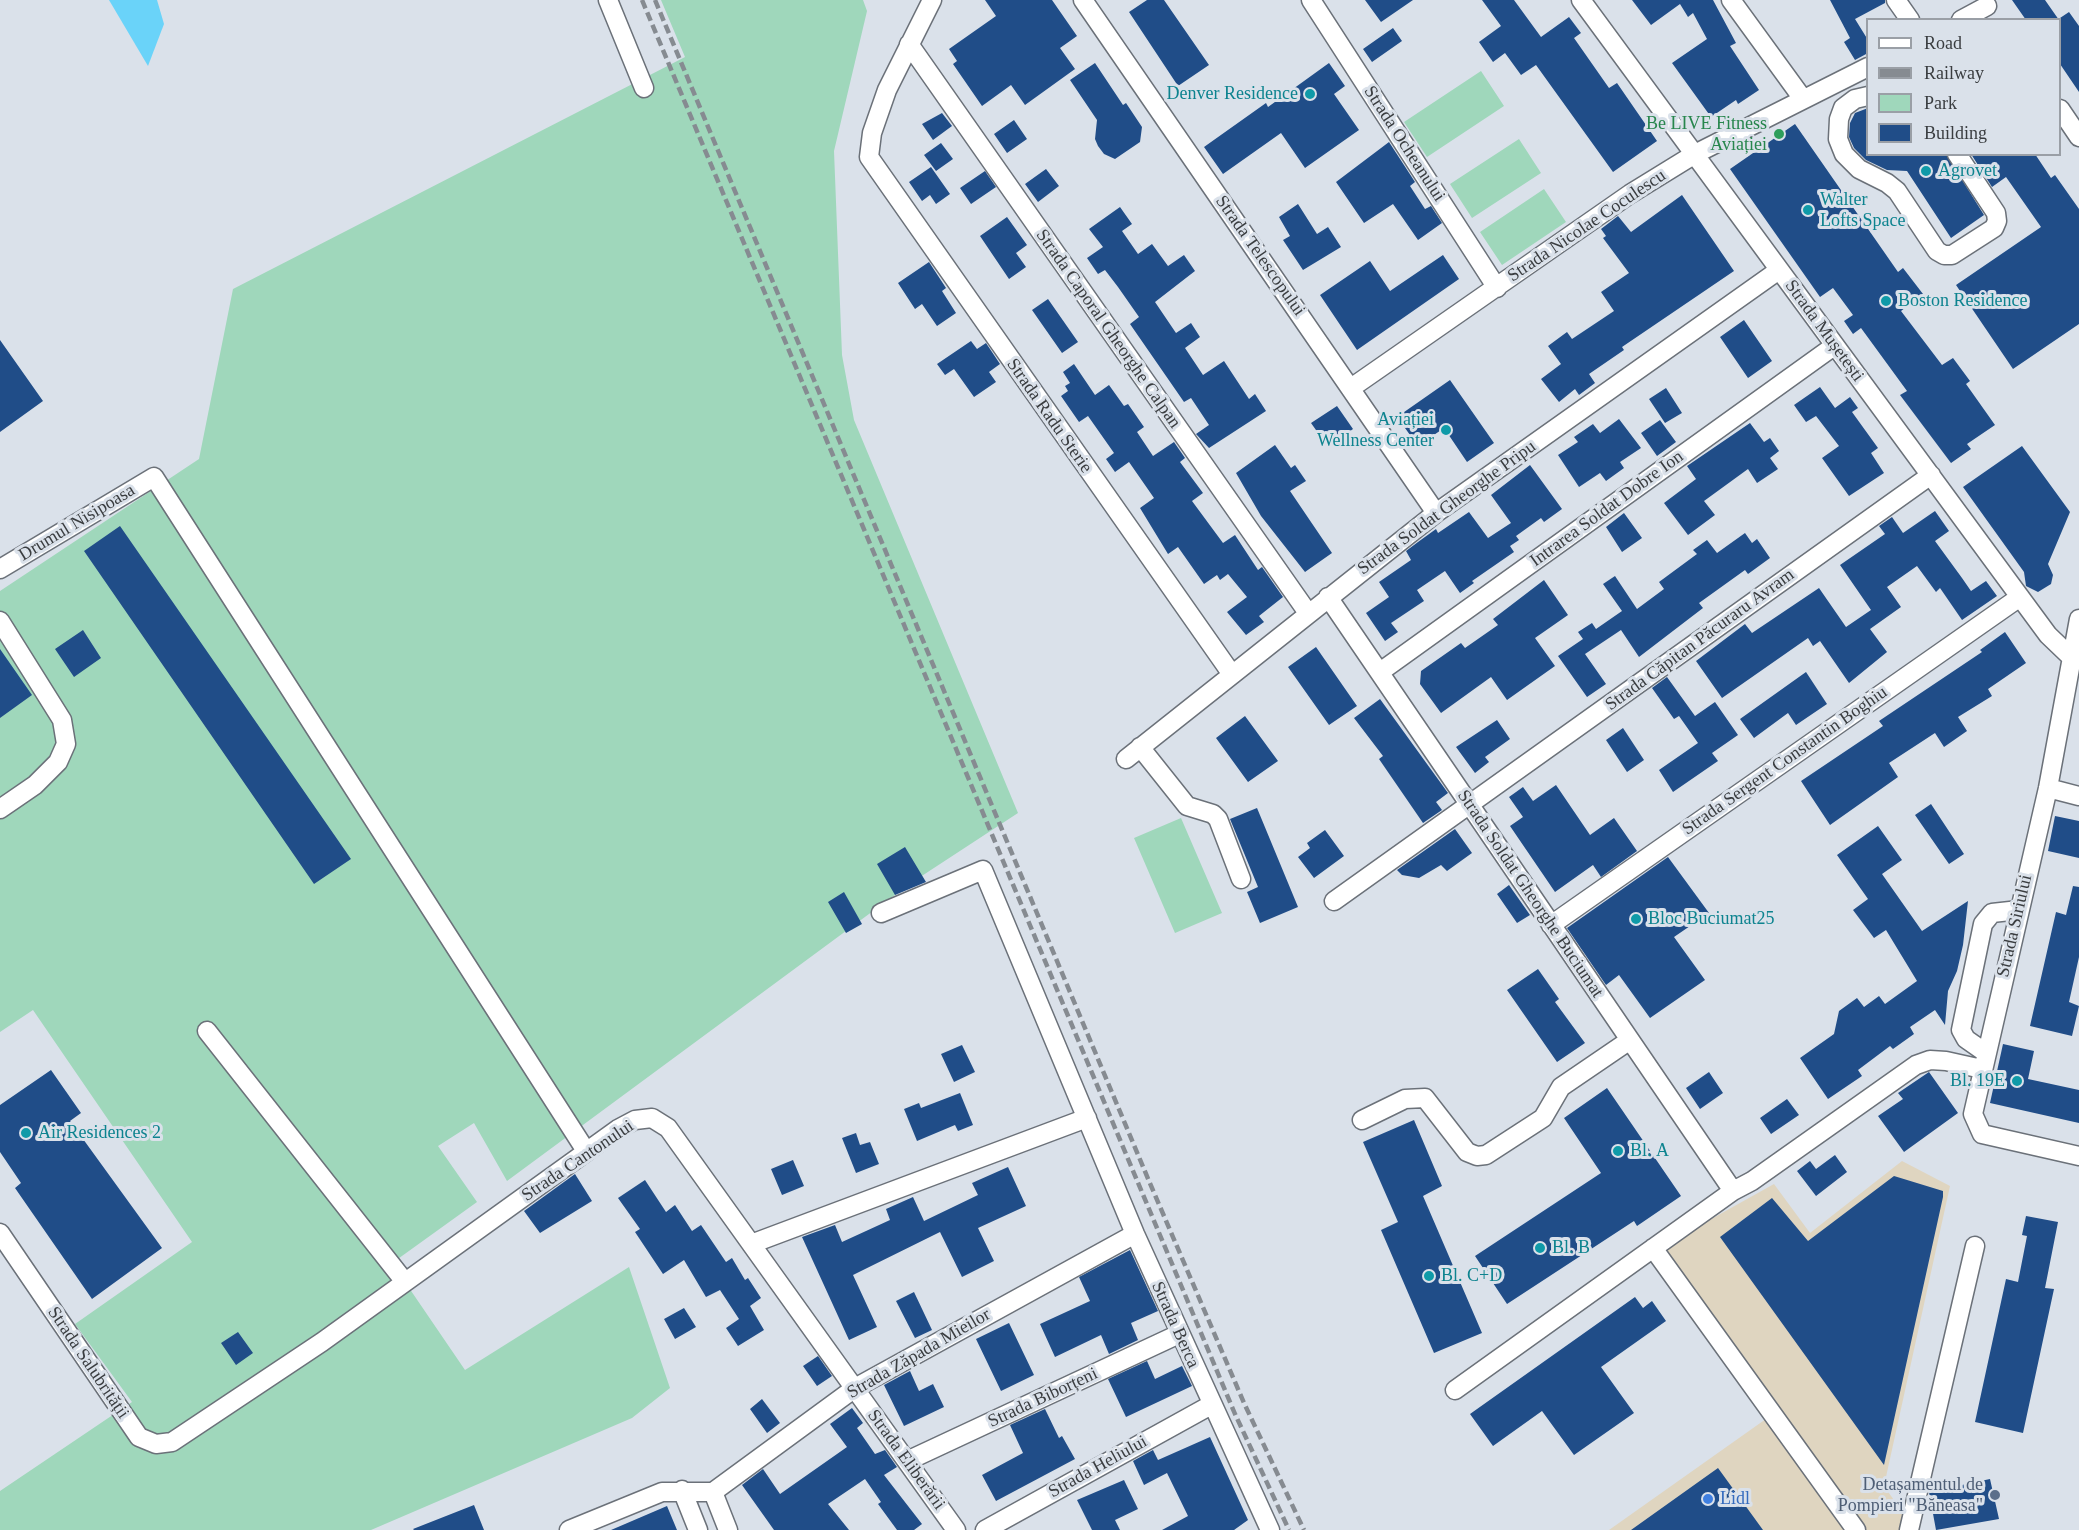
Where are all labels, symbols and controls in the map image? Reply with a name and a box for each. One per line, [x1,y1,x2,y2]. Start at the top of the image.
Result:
legend [1866,18,2061,156]
text: Road [1924,33,1962,53]
text: Railway [1924,63,1984,83]
street label: Strada Ocheanului [1359,82,1449,206]
place label: Denver Residence [1167,83,1298,105]
marker: Denver Residence [1303,87,1317,101]
text: Park [1924,93,1957,113]
place label: Be LIVE Fitness Aviației [1646,113,1767,156]
text: Building [1924,123,1987,143]
marker: Be LIVE Fitness Aviației [1772,127,1786,141]
place label: Agrovet [1938,160,1997,182]
marker: Agrovet [1919,164,1933,178]
street label: Strada Nicolae Coculescu [1504,165,1670,287]
place label: Walter Lofts Space [1820,189,1905,232]
street label: Strada Telescopului [1210,192,1310,320]
marker: Walter Lofts Space [1801,203,1815,217]
street label: Strada Caporal Gheorghe Calpan [1031,225,1185,433]
street label: Strada Mușetești [1780,276,1868,386]
place label: Boston Residence [1898,290,2027,312]
marker: Boston Residence [1879,294,1893,308]
street label: Strada Radu Sterie [1001,355,1097,477]
place label: Aviației Wellness Center [1317,409,1434,452]
marker: Aviației Wellness Center [1439,423,1453,437]
street label: Strada Soldat Gheorghe Pripu [1354,436,1540,580]
street label: Intrarea Soldat Dobre Ion [1526,446,1688,572]
street label: Drumul Nisipoasa [15,480,139,566]
street label: Strada Căpitan Păcuraru Avram [1601,564,1799,716]
street label: Strada Sergent Constantin Boghiu [1678,682,1892,840]
street label: Strada Soldat Gheorghe Buciumat [1452,786,1608,1002]
street label: Strada Siriului [1993,873,2037,979]
place label: Bloc Buciumat25 [1648,908,1774,930]
marker: Bloc Buciumat25 [1629,912,1643,926]
place label: Bl. 19E [1950,1070,2005,1092]
marker: Bl. 19E [2010,1074,2024,1088]
street label: Strada Cantonului [518,1116,638,1206]
place label: Air Residences 2 [38,1122,161,1144]
marker: Air Residences 2 [19,1126,33,1140]
place label: Bl. A [1630,1140,1669,1162]
marker: Bl. A [1611,1144,1625,1158]
place label: Bl. B [1552,1237,1590,1259]
marker: Bl. B [1533,1241,1547,1255]
place label: Bl. C+D [1441,1265,1502,1287]
marker: Bl. C+D [1422,1269,1436,1283]
street label: Strada Berca [1146,1278,1204,1372]
street label: Strada Salubrității [43,1303,133,1423]
street label: Strada Zăpada Mieilor [843,1304,995,1404]
street label: Strada Biborțeni [985,1363,1101,1433]
street label: Strada Eliberării [862,1406,950,1514]
street label: Strada Heliului [1045,1431,1151,1503]
place label: Detașamentul de Pompieri "Băneasa" [1838,1474,1983,1516]
place label: Lidl [1720,1488,1750,1510]
marker: Detașamentul de Pompieri "Băneasa" [1988,1488,2002,1502]
marker: Lidl [1701,1492,1715,1506]

